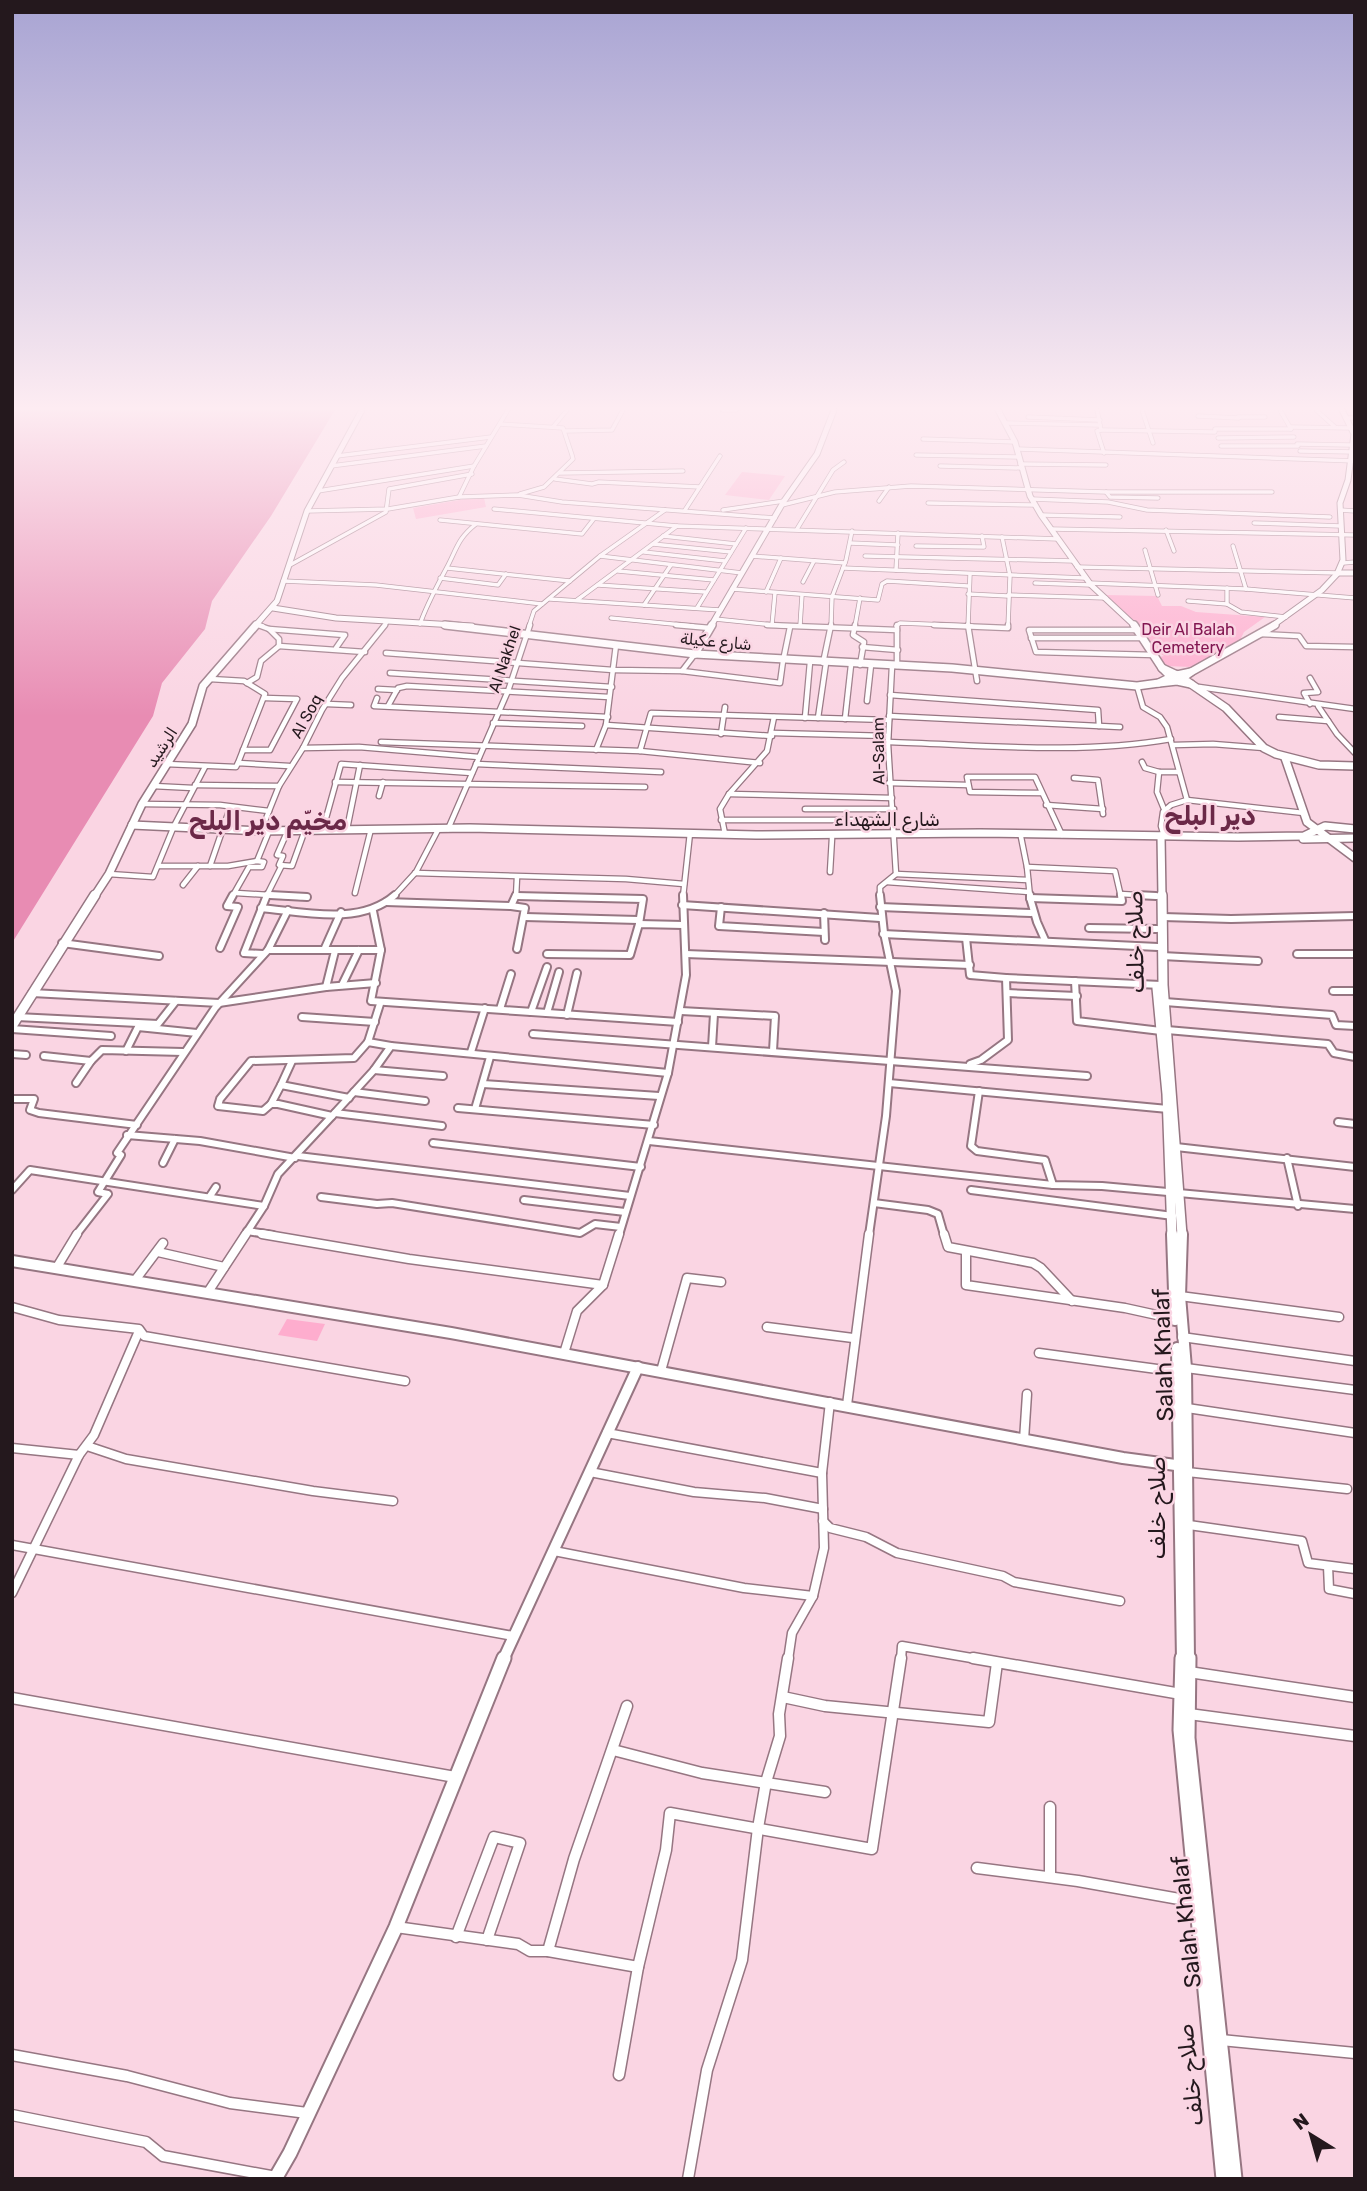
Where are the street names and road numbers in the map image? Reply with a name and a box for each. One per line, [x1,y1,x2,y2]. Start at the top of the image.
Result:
street label: Al Nakhel [484,623,525,695]
street label: شارع عكيلة [679,629,752,656]
street label: Al Soq [287,691,326,741]
street label: Al-Salam [868,717,889,785]
street label: الرشيد [141,724,182,771]
street label: شارع الشهداء [834,808,940,833]
street label: صلاح خلف [1120,890,1152,994]
street label: Salah Khalaf [1147,1288,1179,1422]
street label: صلاح خلف [1143,1457,1173,1559]
street label: Salah Khalaf [1165,1855,1207,1989]
street label: صلاح خلف [1171,2022,1211,2128]

